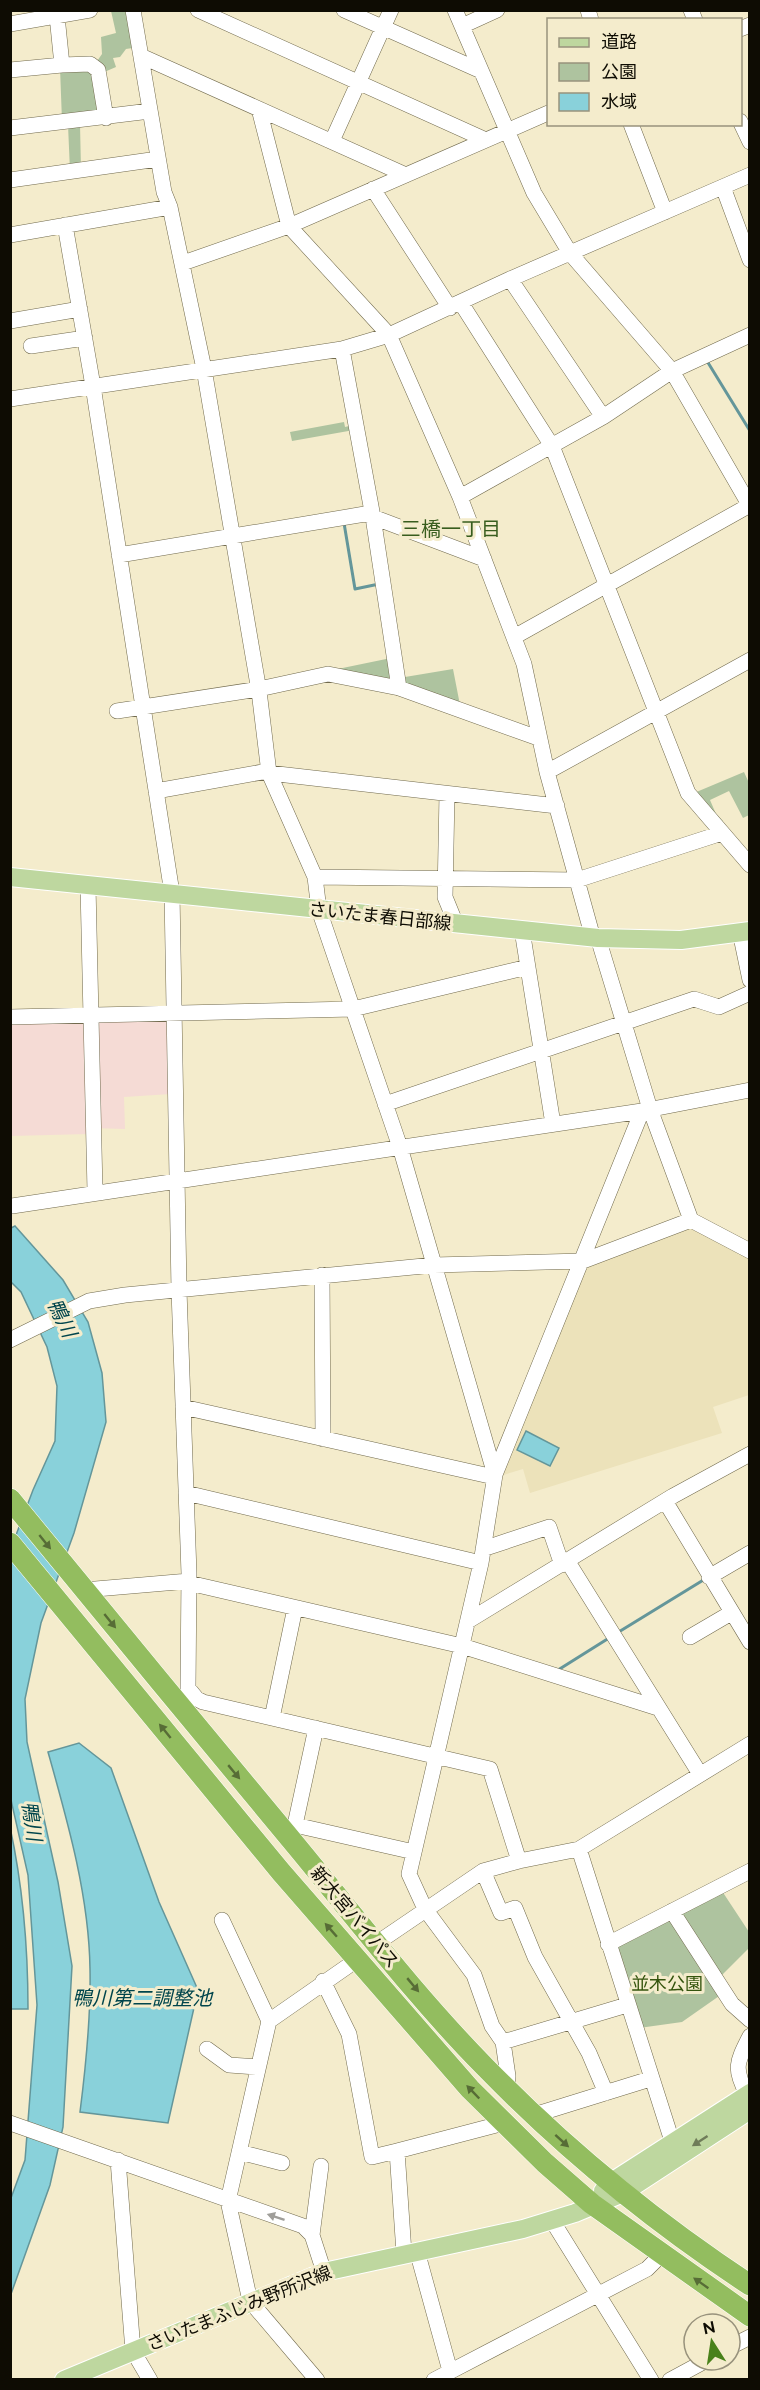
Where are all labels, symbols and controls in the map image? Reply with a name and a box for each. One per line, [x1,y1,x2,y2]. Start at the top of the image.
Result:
legend [547,18,742,126]
text: 道路 [601,31,637,52]
text: 公園 [601,61,637,82]
text: 水域 [601,91,637,112]
district label: 三橋一丁目 [401,517,501,541]
street label: さいたま春日部線 [308,898,452,934]
water label: 鴨川 [42,1295,82,1343]
one-way arrow [39,1534,52,1550]
one-way arrow [103,1613,116,1629]
one-way arrow [160,1724,172,1739]
one-way arrow [227,1764,239,1779]
water label: 鴨川 [17,1800,47,1844]
street label: 新大宮バイパス [307,1862,403,1972]
one-way arrow [324,1922,337,1938]
park label: 並木公園 [631,1973,703,1994]
one-way arrow [406,1977,419,1992]
water label: 鴨川第二調整池 [72,1986,214,2010]
one-way arrow [466,2084,480,2099]
one-way arrow [555,2134,570,2148]
one-way arrow [692,2136,708,2147]
one-way arrow [267,2212,285,2221]
street label: さいたまふじみ野所沢線 [144,2261,334,2355]
one-way arrow [693,2278,709,2289]
north arrow [682,2312,742,2372]
text: N [701,2317,717,2338]

